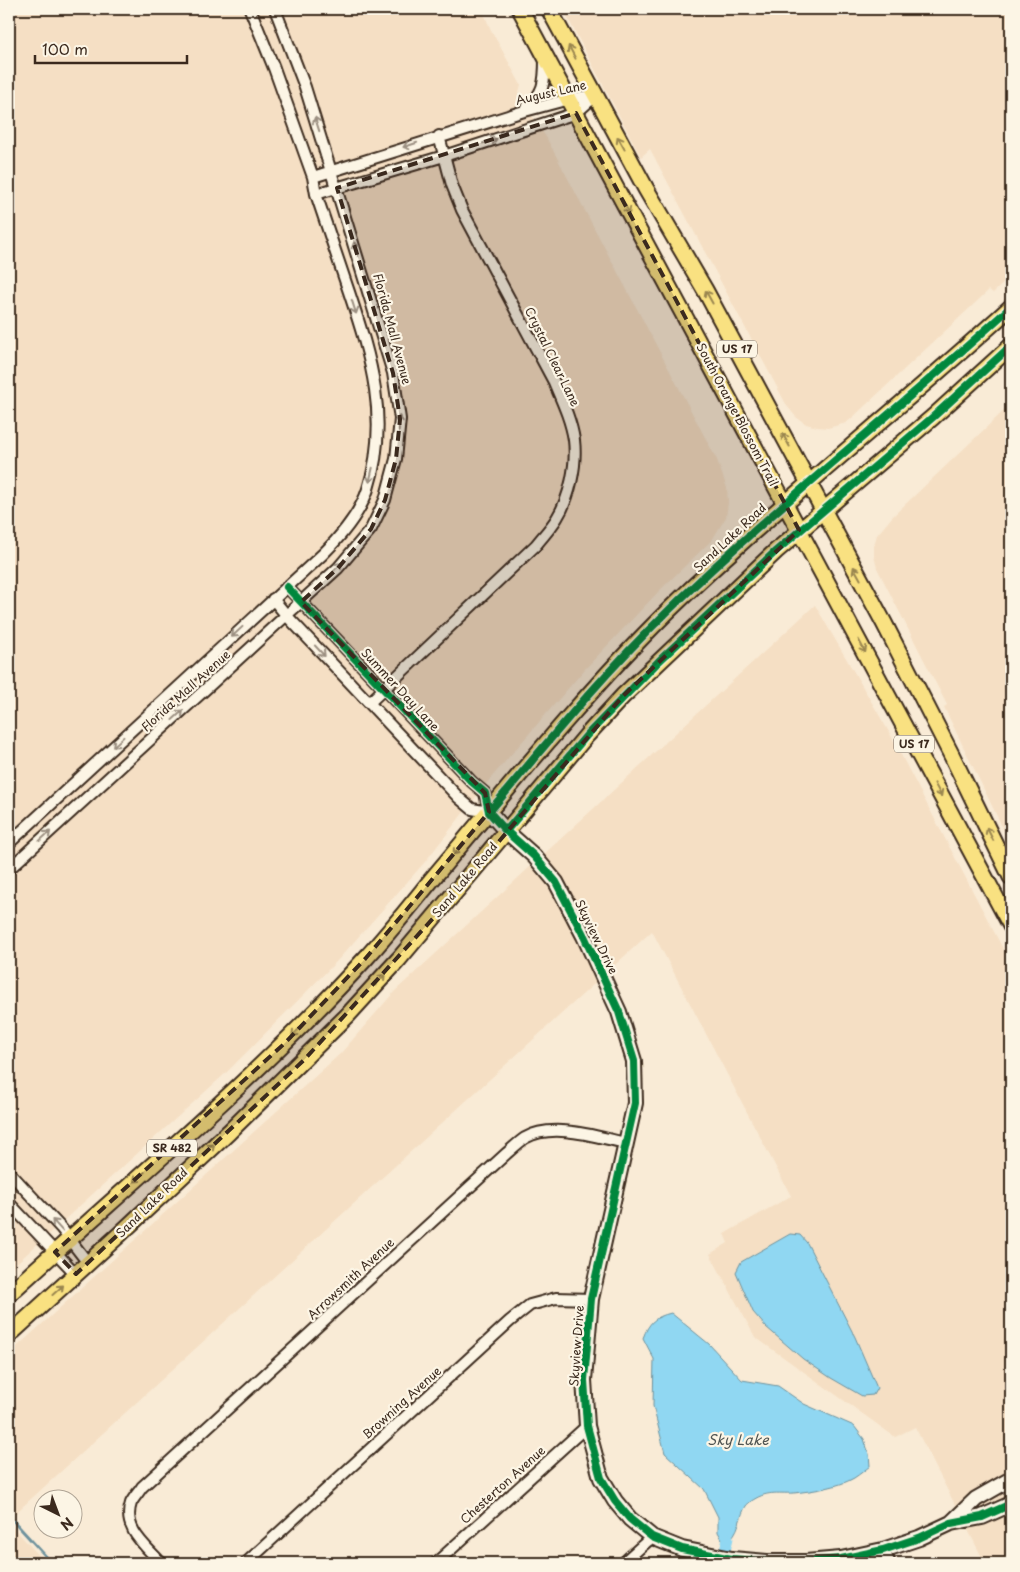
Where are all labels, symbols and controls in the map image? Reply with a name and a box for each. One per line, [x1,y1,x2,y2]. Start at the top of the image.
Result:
scale bar [35,32,188,64]
text: 100 m [42,37,88,60]
one-way arrow [567,46,577,60]
street label: August Lane [514,75,588,109]
one-way arrow [312,117,321,132]
one-way arrow [482,136,497,145]
one-way arrow [616,136,626,151]
one-way arrow [403,141,419,151]
one-way arrow [622,199,631,214]
one-way arrow [350,242,360,258]
street label: Florida Mall Avenue [369,271,417,387]
one-way arrow [703,290,713,304]
one-way arrow [350,298,359,314]
street label: Crystal Clear Lane [521,304,585,410]
street label: South Orange Blossom Trail [692,340,783,489]
road number: US 17 [717,340,757,358]
one-way arrow [394,416,404,432]
one-way arrow [781,432,791,447]
one-way arrow [366,466,375,482]
street label: Sand Lake Road [689,499,770,576]
one-way arrow [331,562,343,575]
one-way arrow [852,566,861,581]
one-way arrow [231,626,244,638]
one-way arrow [858,638,867,653]
street label: Summer Day Lane [357,644,444,735]
street label: Florida Mall Avenue [137,645,234,735]
one-way arrow [314,645,326,657]
one-way arrow [171,709,184,720]
one-way arrow [111,736,124,748]
road number: US 17 [894,736,934,752]
one-way arrow [934,782,944,796]
one-way arrow [984,826,994,841]
one-way arrow [38,830,51,842]
street label: Sand Lake Road [427,838,501,921]
one-way arrow [452,842,463,855]
street label: Skyview Drive [571,896,623,977]
one-way arrow [374,974,386,987]
one-way arrow [291,1025,303,1038]
road number: SR 482 [147,1140,197,1156]
one-way arrow [203,1143,216,1155]
street label: Sand Lake Road [111,1163,191,1241]
one-way arrow [132,1171,145,1183]
one-way arrow [52,1219,63,1232]
street label: Arrowsmith Avenue [303,1233,398,1323]
one-way arrow [52,1284,64,1296]
street label: Skyview Drive [564,1305,588,1387]
street label: Browning Avenue [358,1361,445,1443]
water label: Sky Lake [707,1429,770,1450]
street label: Chesterton Avenue [456,1441,549,1527]
north arrow [32,1490,82,1540]
text: N [56,1513,78,1536]

